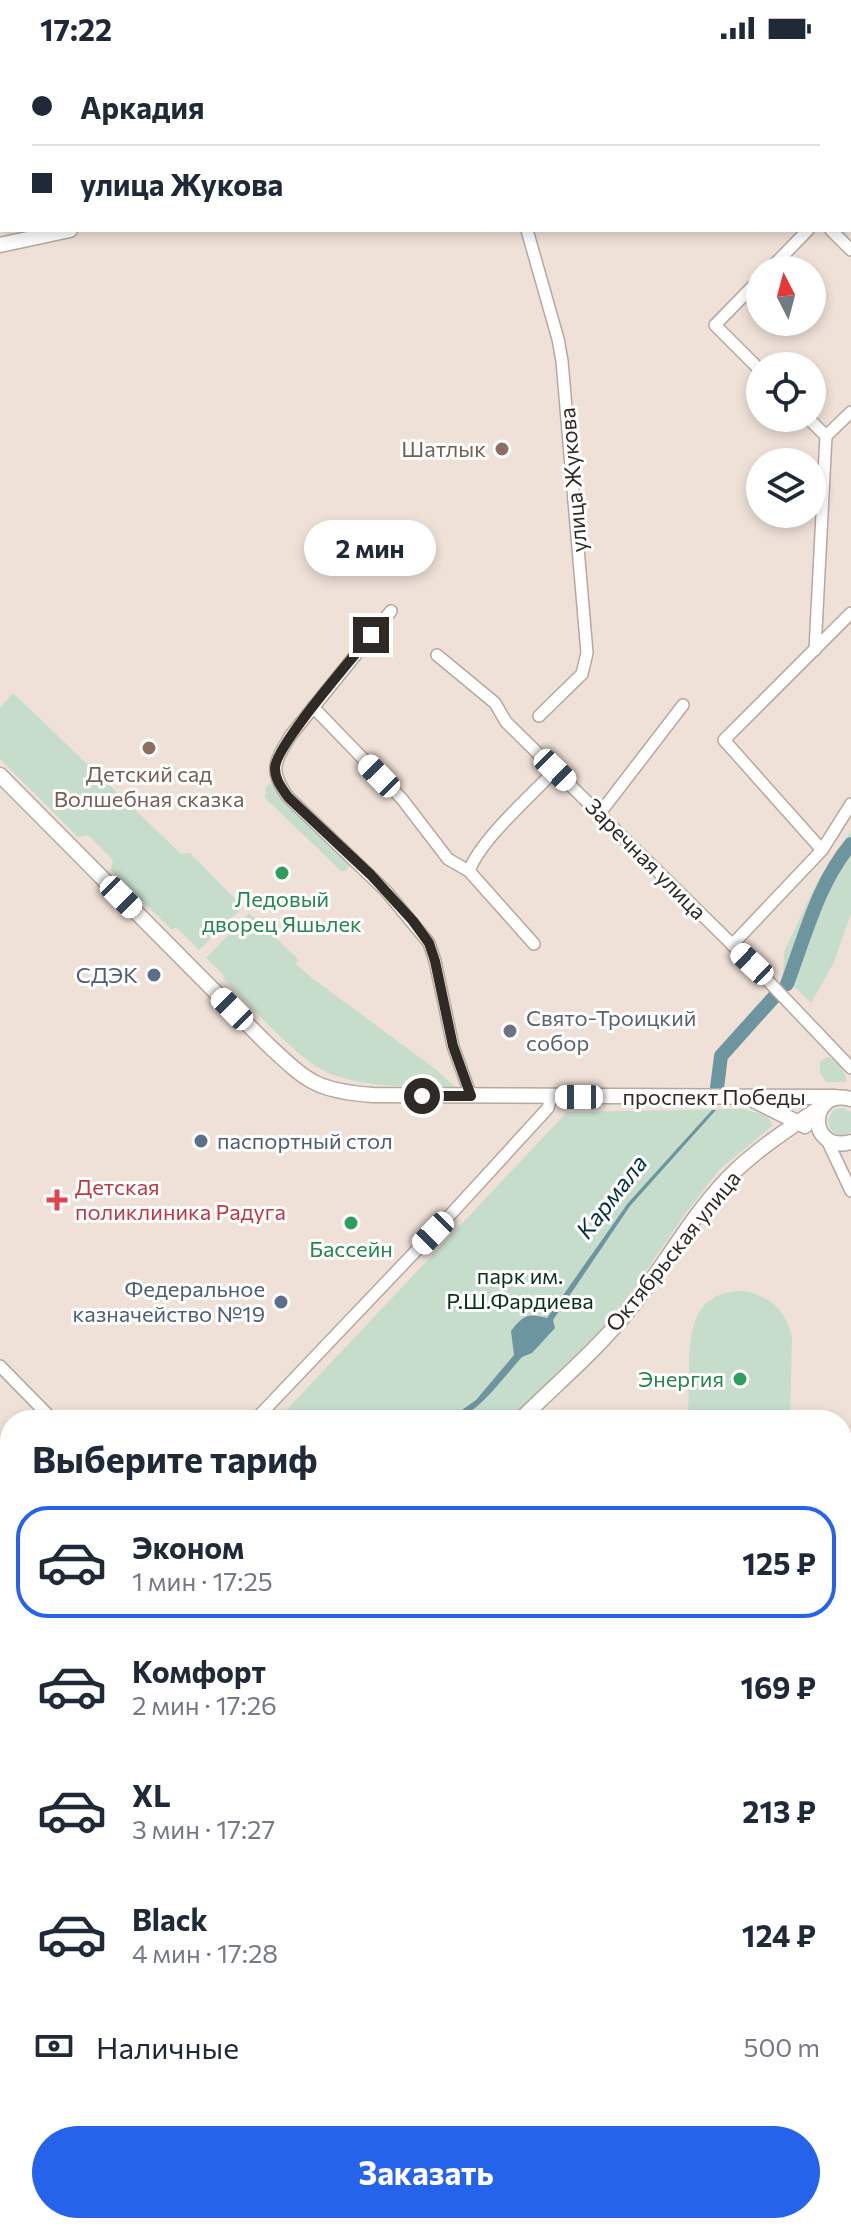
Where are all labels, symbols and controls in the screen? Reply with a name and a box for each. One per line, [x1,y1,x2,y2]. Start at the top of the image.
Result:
text: 17:22 [40,10,112,47]
text: Аркадия [80,88,204,125]
text: улица Жукова [80,165,283,202]
north arrow [746,256,826,336]
map controls [746,256,826,528]
button: locate [746,352,826,432]
street label: улица Жукова [553,407,592,554]
place label: Шатлык [401,435,486,462]
marker: Шатлык [493,440,511,458]
button: layers [746,448,826,528]
callout: 2 мин [305,519,437,575]
text: 2 мин [335,532,405,563]
route end [353,617,389,653]
marker: Детский сад Волшебная сказка [140,739,158,757]
car [529,745,581,795]
car [354,750,404,802]
place label: Детский сад Волшебная сказка [54,760,244,812]
street label: Заречная улица [580,793,712,925]
marker: Ледовый дворец Яшьлек [273,864,291,882]
car [96,872,146,922]
place label: Ледовый дворец Яшьлек [202,885,362,937]
car [726,939,778,989]
place label: СДЭК [76,961,138,988]
marker: СДЭК [145,966,163,984]
car [207,984,257,1034]
place label: Свято-Троицкий собор [526,1004,696,1056]
marker: Свято-Троицкий собор [501,1022,519,1040]
route start [404,1078,440,1114]
street label: проспект Победы [622,1083,806,1110]
car [555,1085,603,1109]
place label: паспортный стол [217,1127,393,1154]
marker: паспортный стол [192,1132,210,1150]
water label: Кармала [569,1148,653,1244]
street label: Октябрьская улица [599,1165,746,1337]
place label: Детская поликлиника Радуга [75,1173,286,1225]
marker: Детская поликлиника Радуга [46,1189,68,1211]
car [408,1207,458,1259]
marker: Бассейн [342,1214,360,1232]
place label: Бассейн [309,1235,393,1262]
park label: парк им. Р.Ш.Фардиева [446,1262,594,1314]
place label: Федеральное казначейство №19 [73,1275,265,1327]
marker: Федеральное казначейство №19 [272,1293,290,1311]
place label: Энергия [638,1365,724,1392]
marker: Энергия [731,1370,749,1388]
text: Выберите тариф [32,1436,317,1480]
icon: car [36,1526,108,1598]
text: Эконом [132,1528,244,1565]
text: 125 ₽ [742,1544,816,1581]
text: 1 мин · 17:25 [132,1565,273,1596]
icon: car [36,1650,108,1722]
text: Комфорт [132,1652,266,1689]
text: 169 ₽ [740,1668,816,1705]
text: 2 мин · 17:26 [132,1689,277,1720]
icon: car [36,1774,108,1846]
text: XL [132,1776,171,1813]
text: 213 ₽ [742,1792,816,1829]
text: 3 мин · 17:27 [132,1813,275,1844]
icon: car [36,1898,108,1970]
text: Black [132,1900,208,1937]
text: 124 ₽ [742,1916,816,1953]
text: 4 мин · 17:28 [132,1937,278,1968]
icon: cash [32,2024,76,2068]
text: Наличные [96,2028,239,2065]
text: 500 m [743,2031,820,2062]
button: Заказать [32,2126,820,2218]

